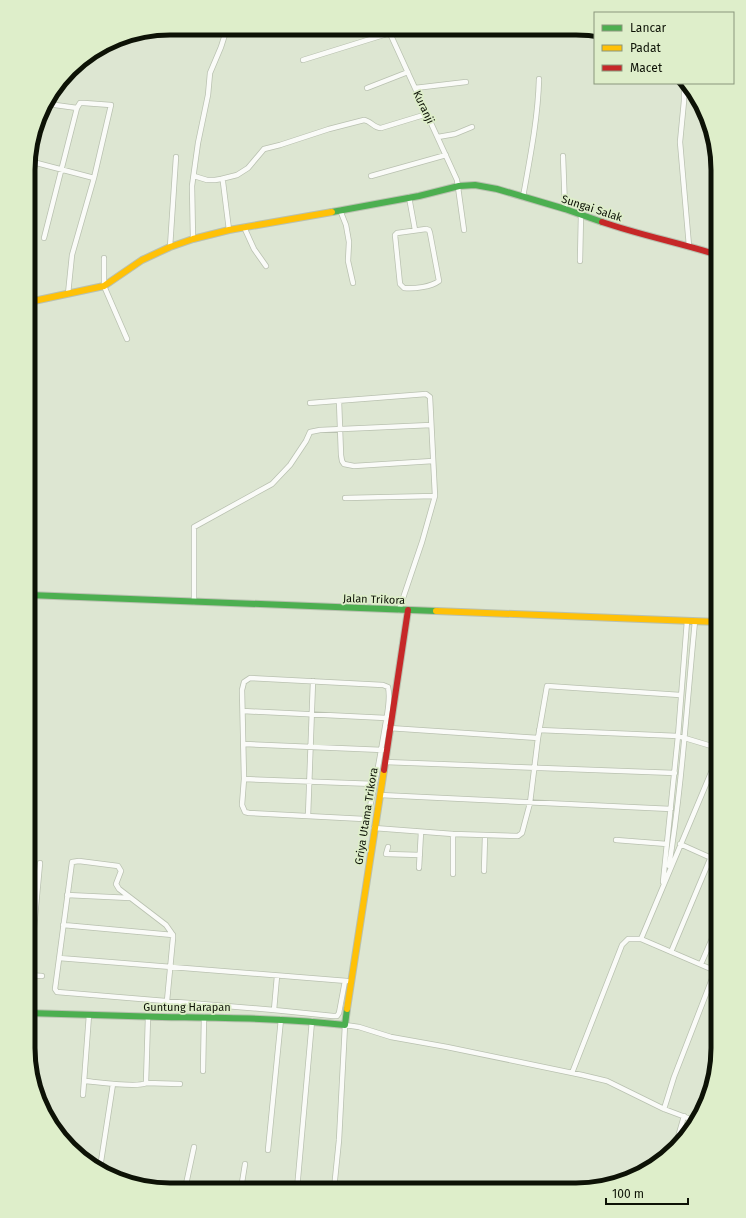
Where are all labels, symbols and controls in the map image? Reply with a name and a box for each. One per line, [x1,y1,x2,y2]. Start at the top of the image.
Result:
legend [594,12,734,84]
text: Lancar [630,21,667,35]
text: Padat [630,41,662,55]
text: Macet [630,61,663,75]
street label: Kuranji [410,88,437,126]
street label: Sungai Salak [560,193,624,225]
street label: Jalan Trikora [343,592,405,607]
street label: Griya Utama Trikora [352,766,381,866]
street label: Guntung Harapan [143,1001,231,1014]
scale bar [606,1180,688,1206]
text: 100 m [612,1187,644,1201]

